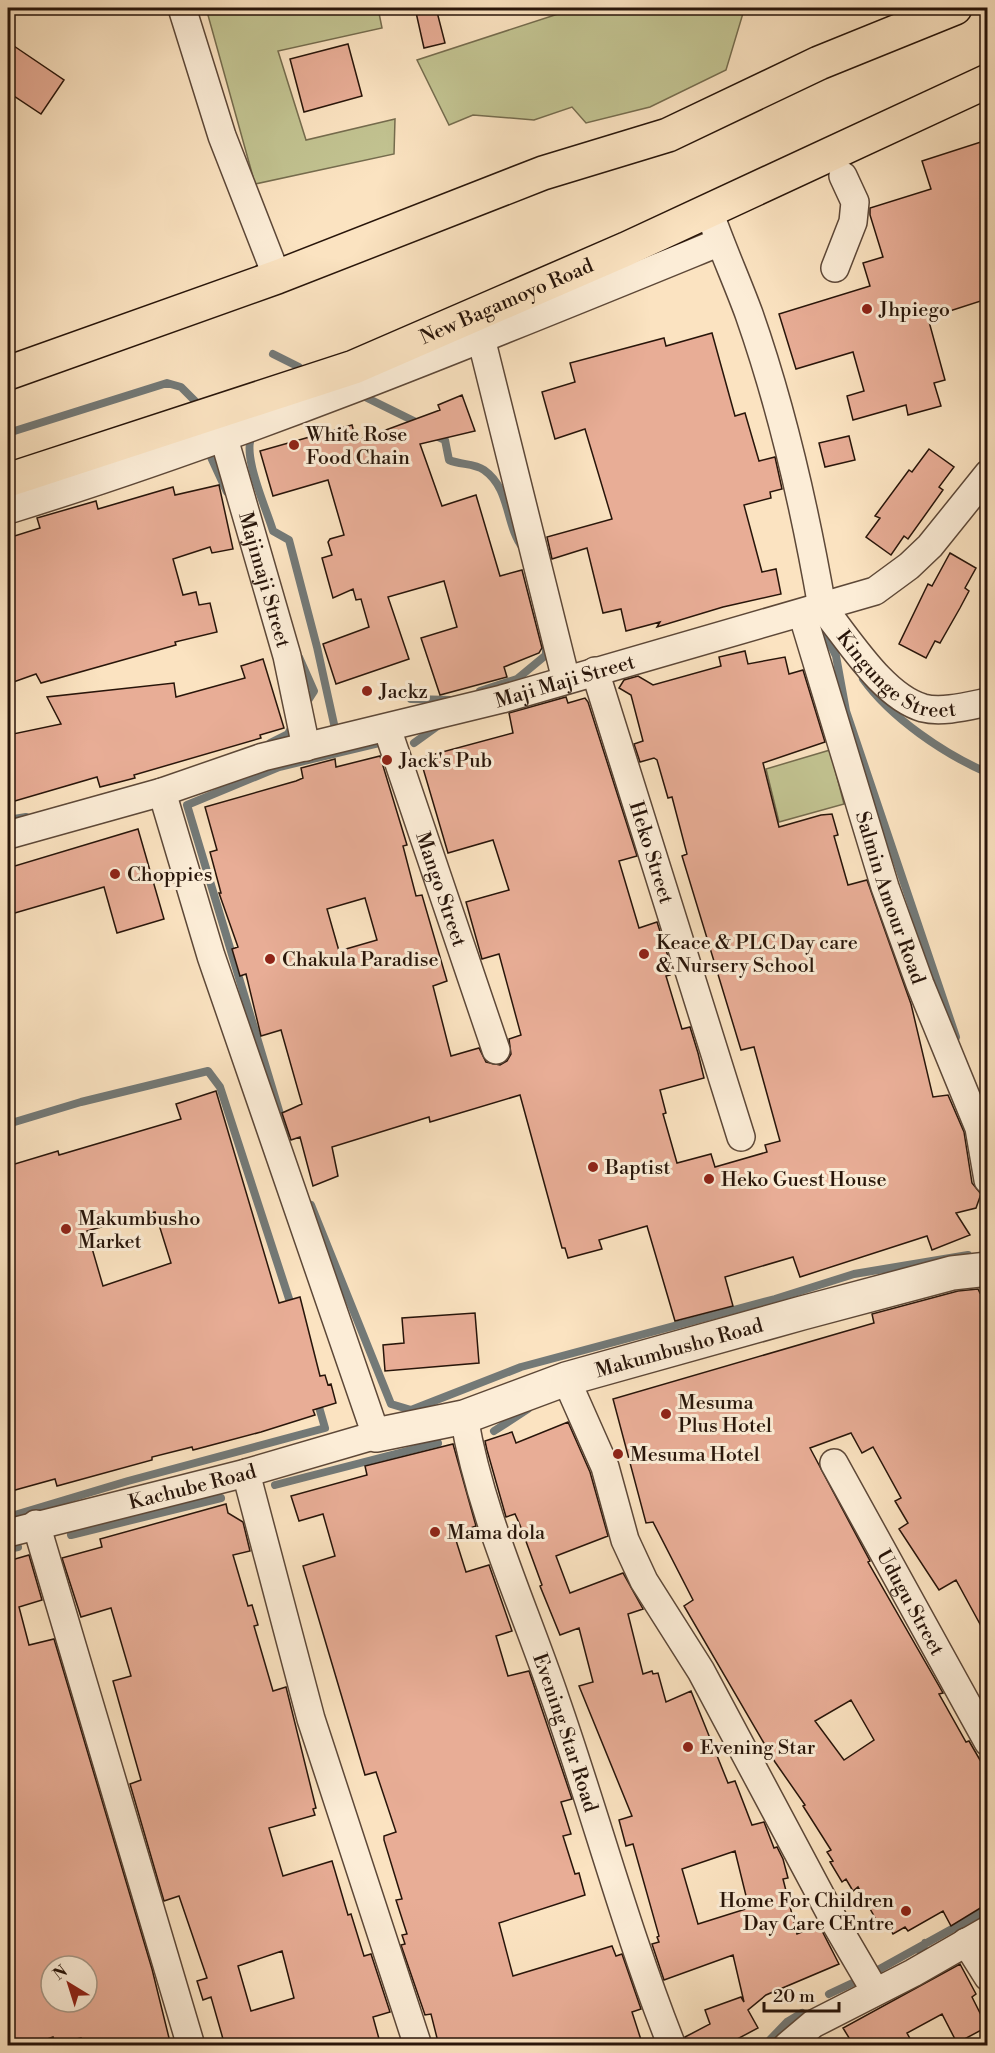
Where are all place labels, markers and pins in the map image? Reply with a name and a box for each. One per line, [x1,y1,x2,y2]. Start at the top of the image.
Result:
place label: Jhpiego [878,298,950,323]
marker: Jhpiego [860,302,874,316]
place label: White Rose Food Chain [305,423,410,471]
marker: White Rose Food Chain [287,438,301,452]
place label: Jackz [378,680,428,705]
marker: Jackz [360,684,374,698]
place label: Jack's Pub [398,749,492,774]
marker: Jack's Pub [380,753,394,767]
place label: Choppies [127,863,212,888]
marker: Choppies [108,867,122,881]
place label: Keace & PLC Day care & Nursery School [656,931,858,979]
marker: Keace & PLC Day care & Nursery School [637,947,651,961]
place label: Chakula Paradise [282,948,439,973]
marker: Chakula Paradise [263,952,277,966]
place label: Baptist [604,1156,670,1181]
marker: Baptist [586,1160,600,1174]
place label: Heko Guest House [721,1168,887,1193]
marker: Heko Guest House [702,1172,716,1186]
place label: Makumbusho Market [78,1207,200,1255]
marker: Makumbusho Market [59,1222,73,1236]
place label: Mesuma Plus Hotel [678,1391,772,1439]
marker: Mesuma Plus Hotel [659,1407,673,1421]
place label: Mesuma Hotel [630,1443,760,1468]
marker: Mesuma Hotel [611,1447,625,1461]
place label: Mama dola [447,1521,546,1546]
marker: Mama dola [428,1525,442,1539]
place label: Evening Star [700,1736,816,1761]
marker: Evening Star [681,1740,695,1754]
place label: Home For Children Day Care CEntre [719,1889,894,1937]
marker: Home For Children Day Care CEntre [899,1904,913,1918]

